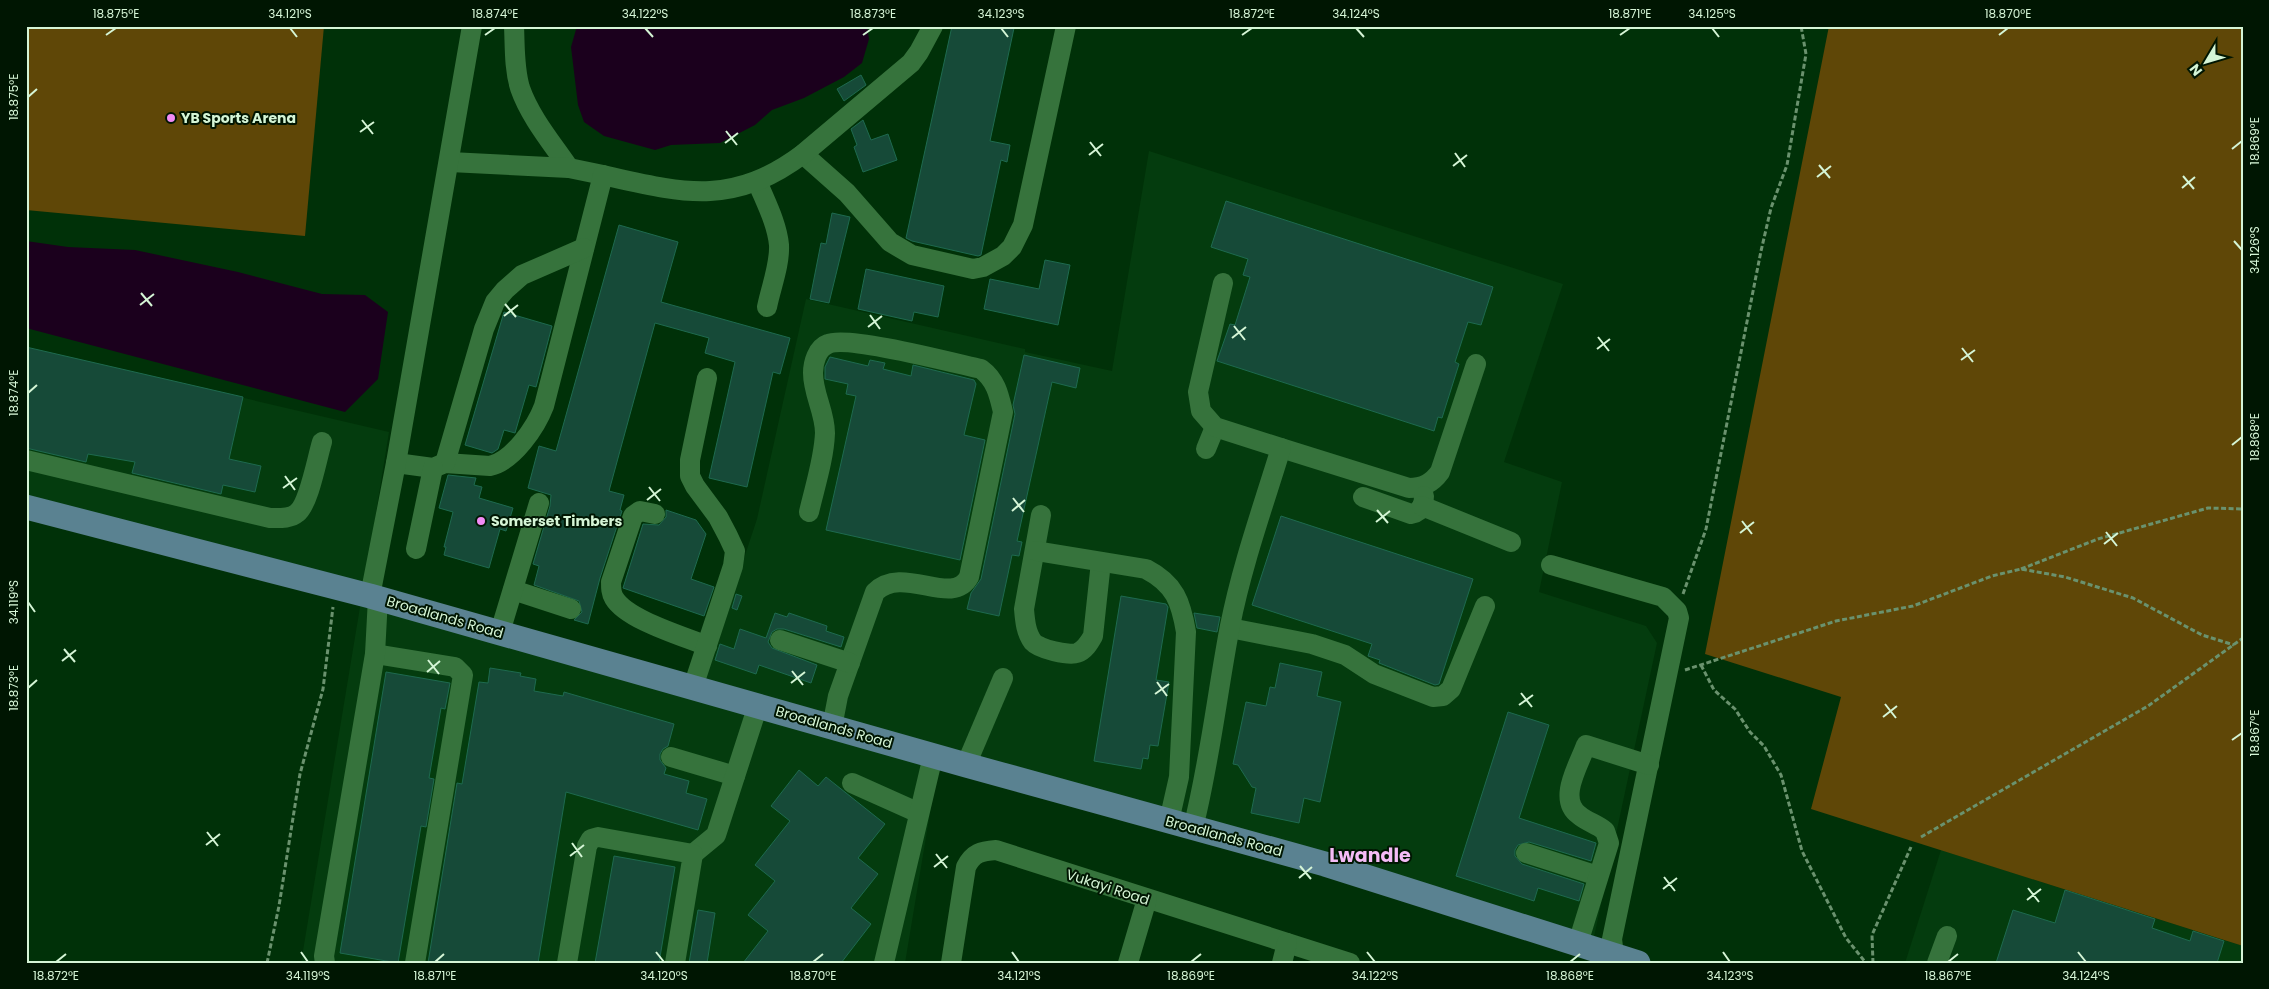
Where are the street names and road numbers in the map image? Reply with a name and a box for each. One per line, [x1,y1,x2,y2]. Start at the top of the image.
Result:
street label: Broadlands Road [384,591,506,643]
street label: Broadlands Road [773,701,895,753]
street label: Broadlands Road [1163,811,1285,861]
street label: Vukayi Road [1064,864,1152,910]

